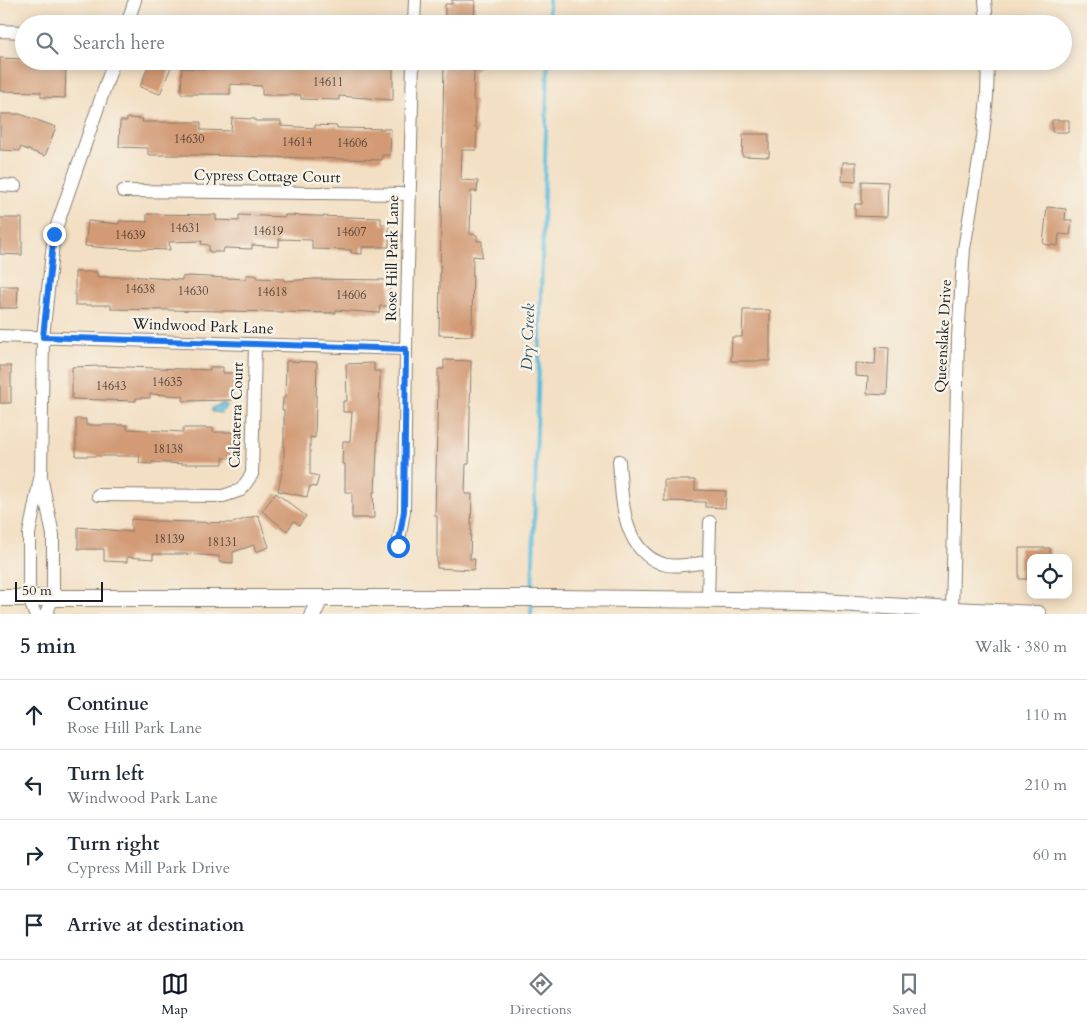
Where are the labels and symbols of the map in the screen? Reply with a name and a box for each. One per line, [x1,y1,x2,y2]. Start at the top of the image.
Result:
house number: 14611 [313,74,343,90]
house number: 14630 [174,131,204,147]
house number: 14614 [282,134,312,150]
house number: 14606 [337,135,367,151]
street label: Cypress Cottage Court [194,165,341,187]
street label: Rose Hill Park Lane [381,194,403,321]
house number: 14631 [170,220,200,236]
route end [43,223,66,246]
house number: 14619 [253,223,283,239]
house number: 14607 [336,224,366,240]
house number: 14639 [115,227,145,243]
street label: Queenslake Drive [930,278,956,393]
house number: 14638 [125,281,155,297]
house number: 14630 [178,283,208,299]
house number: 14618 [257,284,287,300]
house number: 14606 [336,287,366,303]
water label: Dry Creek [516,303,540,371]
street label: Windwood Park Lane [131,314,274,338]
street label: Calcaterra Court [224,361,248,468]
house number: 14635 [152,374,182,390]
house number: 14643 [96,378,126,394]
house number: 18138 [153,441,183,457]
house number: 18139 [154,531,184,547]
house number: 18131 [207,534,237,550]
route start [387,535,410,558]
scale bar [15,579,102,602]

